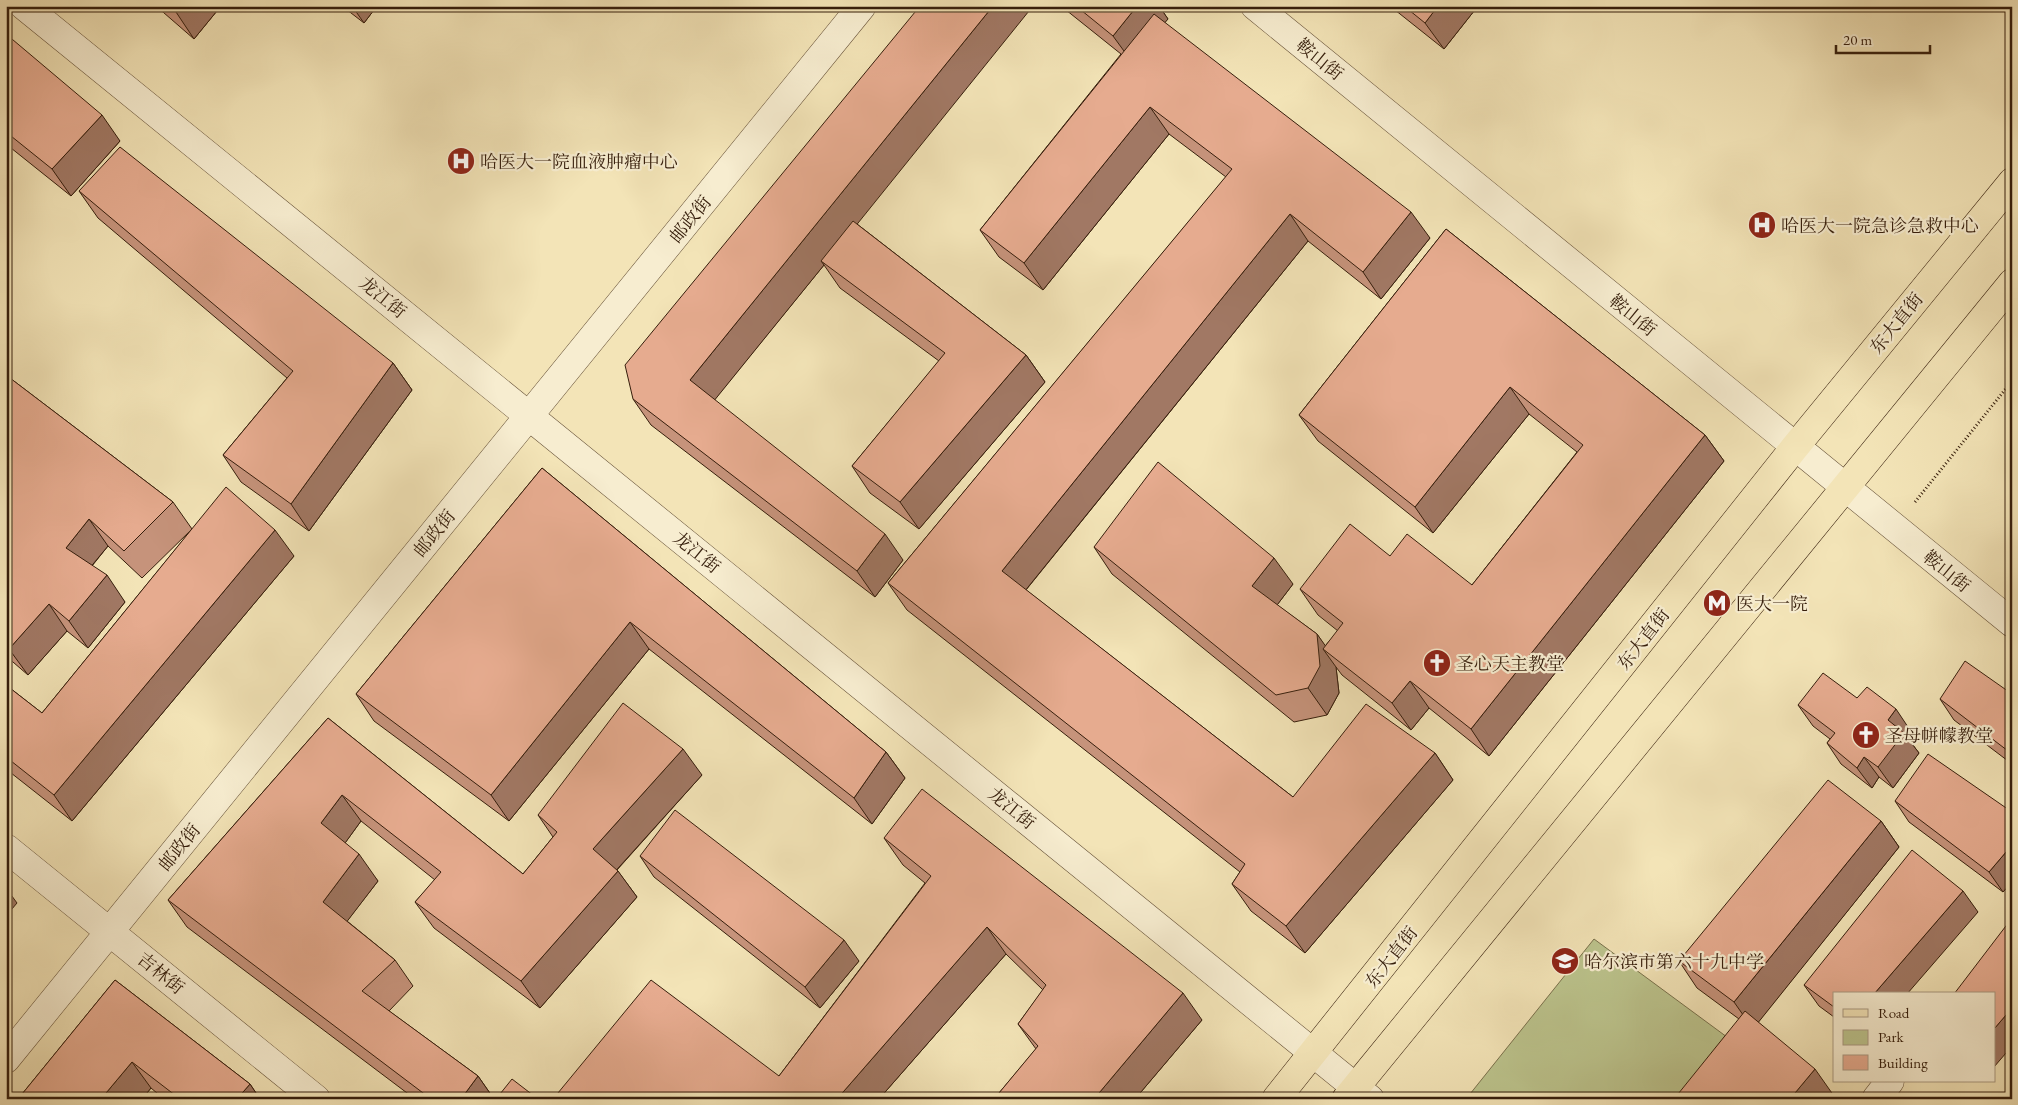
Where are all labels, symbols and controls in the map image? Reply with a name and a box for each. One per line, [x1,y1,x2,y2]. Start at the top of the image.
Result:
scale bar [1836,22,1929,54]
text: 20 m [1843,30,1872,49]
street label: 鞍山街 [1292,33,1348,85]
hospital icon: 哈医大一院血液肿瘤中心 [446,146,476,176]
place label: 哈医大一院血液肿瘤中心 [480,150,678,173]
street label: 邮政街 [664,191,716,247]
hospital icon: 哈医大一院急诊急救中心 [1747,210,1777,240]
place label: 哈医大一院急诊急救中心 [1781,214,1979,237]
street label: 龙江街 [355,271,411,323]
street label: 东大直街 [1864,288,1928,358]
street label: 鞍山街 [1605,289,1661,341]
street label: 邮政街 [408,505,460,561]
street label: 龙江街 [669,526,725,578]
street label: 鞍山街 [1919,545,1975,597]
metro station icon: 医大一院 [1702,588,1732,618]
place label: 医大一院 [1736,592,1808,615]
street label: 东大直街 [1612,604,1674,674]
church icon: 圣心天主教堂 [1422,648,1452,678]
place label: 圣心天主教堂 [1456,652,1564,675]
church icon: 圣母帡幪教堂 [1851,720,1881,750]
place label: 圣母帡幪教堂 [1885,724,1993,747]
street label: 龙江街 [984,782,1040,834]
street label: 邮政街 [153,819,205,875]
street label: 东大直街 [1360,922,1422,992]
school or university icon: 哈尔滨市第六十九中学 [1550,946,1580,976]
street label: 吉林街 [133,947,189,999]
place label: 哈尔滨市第六十九中学 [1584,950,1764,973]
legend [1833,992,1996,1082]
text: Road [1878,1003,1910,1022]
text: Park [1878,1027,1905,1046]
text: Building [1878,1053,1928,1072]

